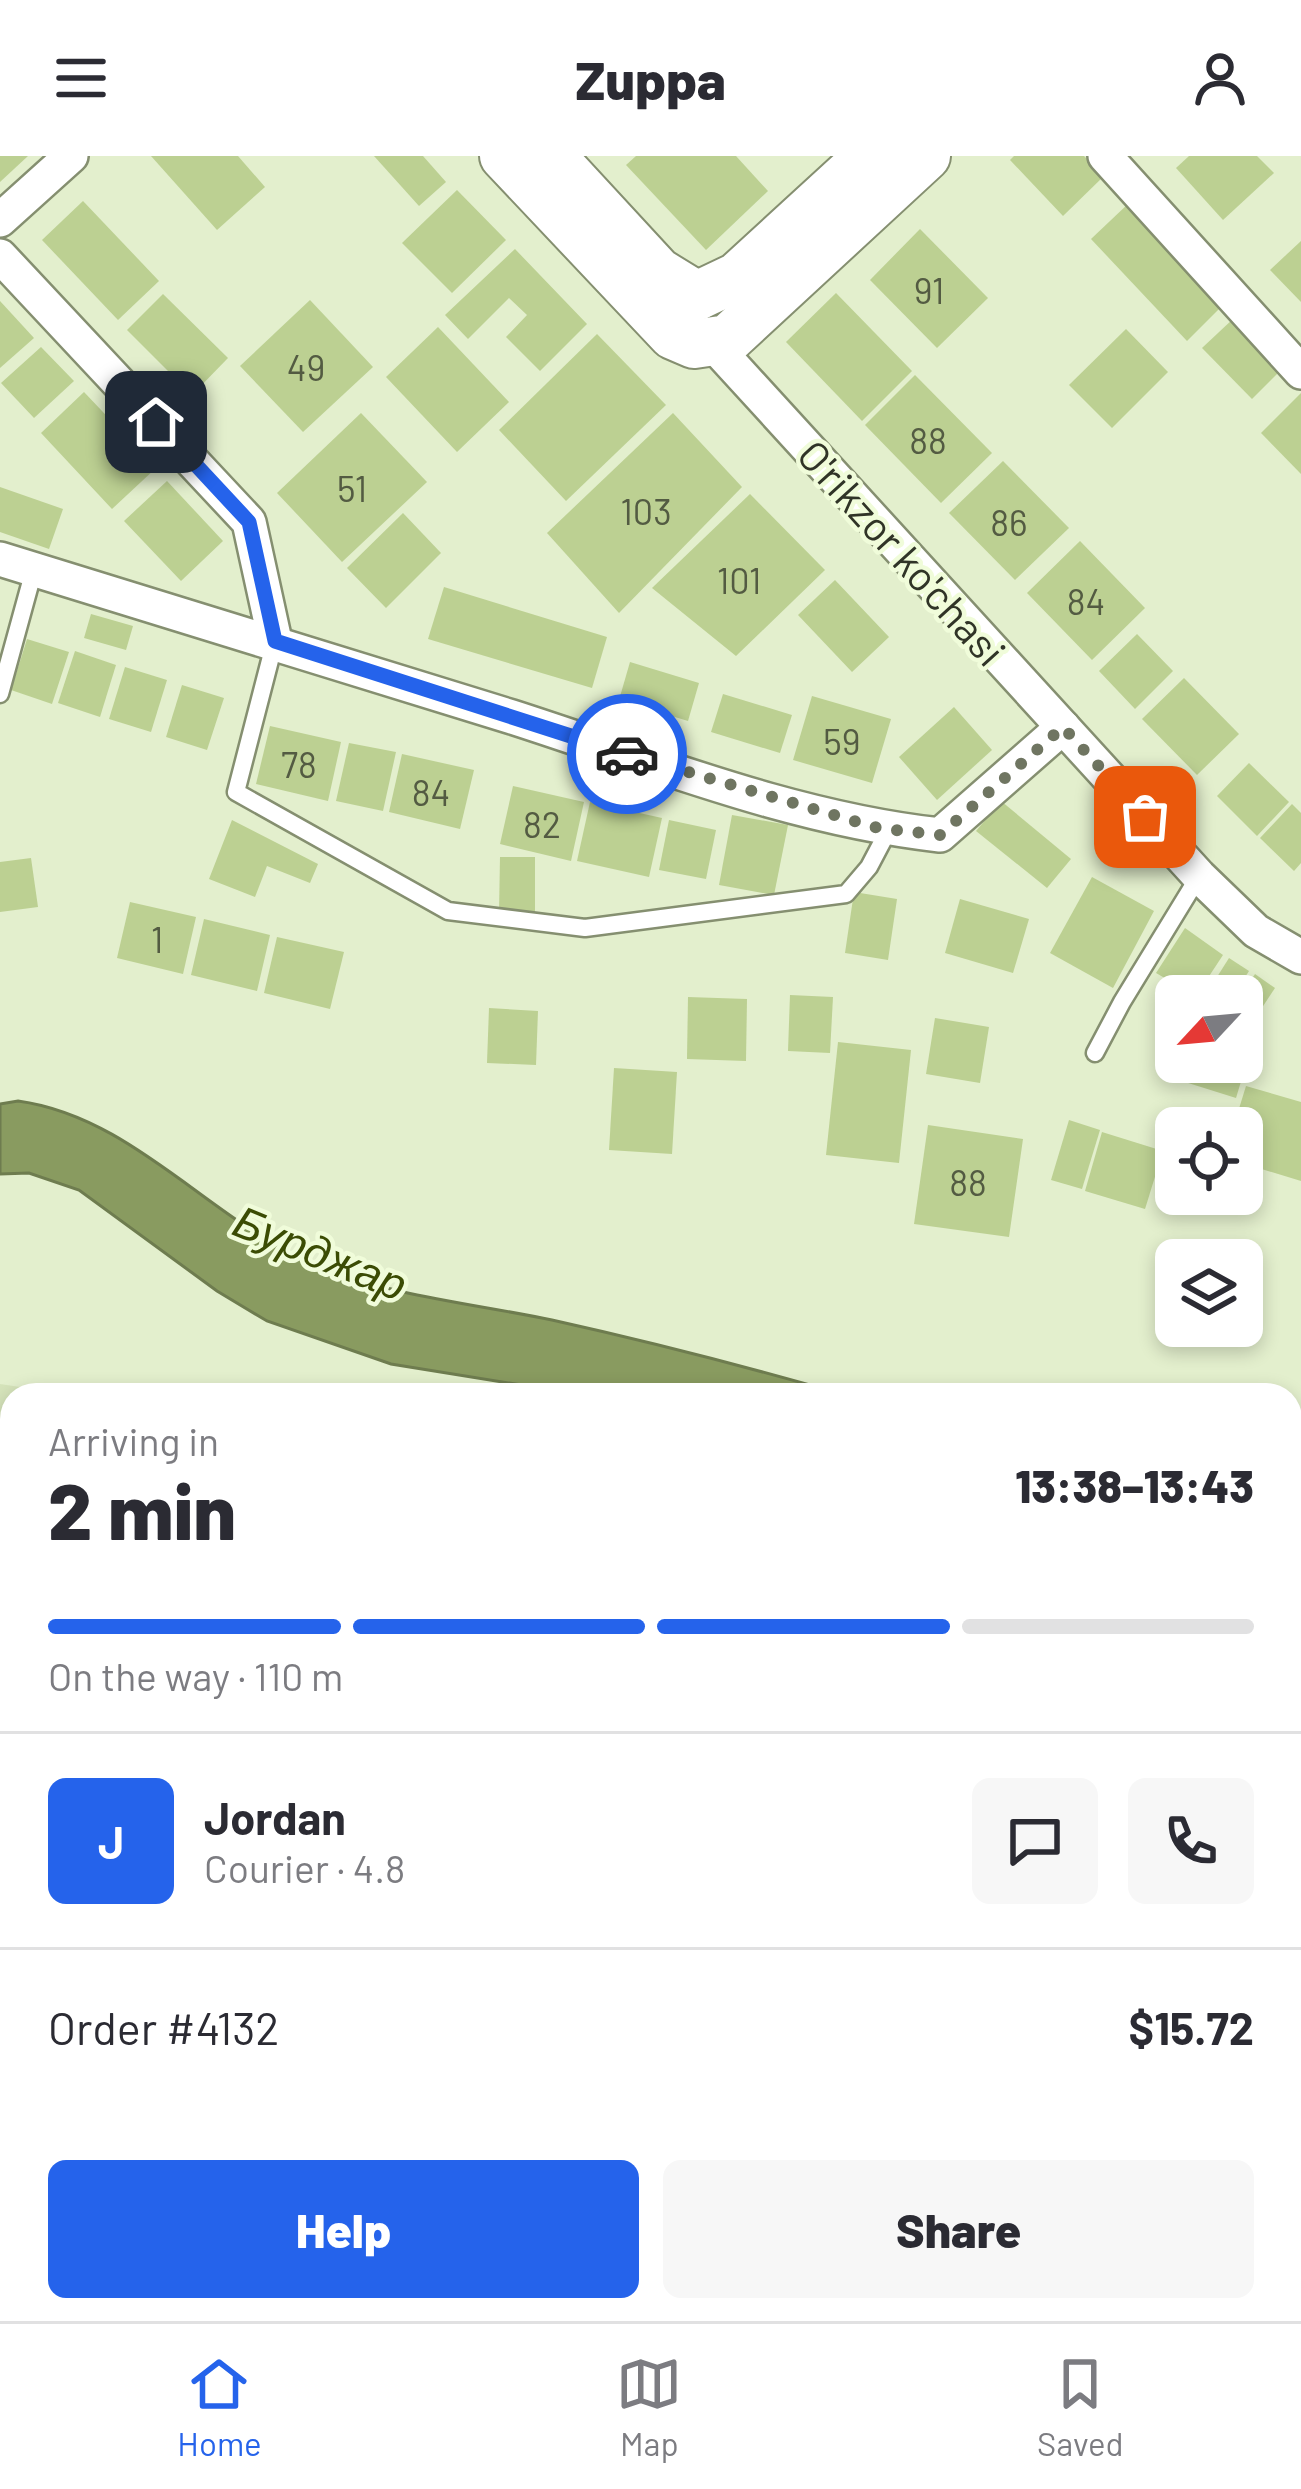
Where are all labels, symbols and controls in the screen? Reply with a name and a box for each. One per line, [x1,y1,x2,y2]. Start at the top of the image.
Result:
icon: menu [48,45,114,111]
icon: person [1187,45,1253,111]
text: Zuppa [575,46,726,111]
house number: 91 [914,268,944,311]
house number: 49 [287,345,325,388]
pin [105,371,207,473]
icon: home [123,389,189,455]
house number: 88 [909,418,947,461]
street label: O'rikzor ko'chasi [789,429,1017,675]
house number: 51 [337,466,367,509]
house number: 103 [620,489,672,532]
house number: 86 [990,500,1028,543]
house number: 101 [717,558,761,601]
house number: 84 [1067,579,1105,622]
courier [567,694,687,814]
house number: 59 [823,719,861,762]
icon: car [594,721,660,787]
house number: 78 [281,742,317,785]
pin [1094,766,1196,868]
house number: 84 [412,770,450,813]
icon: bag [1112,784,1178,850]
house number: 82 [523,802,561,845]
house number: 1 [151,917,163,960]
north arrow [1155,975,1263,1083]
map controls [1155,975,1263,1347]
button: locate [1155,1107,1263,1215]
house number: 88 [949,1160,987,1203]
water label: Бурджар [227,1192,415,1310]
button: layers [1155,1239,1263,1347]
text: Arriving in [48,1417,219,1464]
text: 13:38–13:43 [1015,1458,1254,1512]
text: 2 min [48,1462,236,1556]
text: On the way · 110 m [48,1652,343,1699]
button: chat [972,1778,1098,1904]
button: phone [1128,1778,1254,1904]
text: Jordan [204,1790,346,1844]
text: J [98,1814,124,1868]
text: Courier · 4.8 [204,1844,405,1891]
text: Order #4132 [48,2000,279,2054]
text: $15.72 [1128,2000,1254,2054]
button: Help [48,2160,639,2298]
button: Share [663,2160,1254,2298]
tab: Home [177,2351,262,2463]
tab: Map [616,2351,682,2463]
tab: Saved [1037,2351,1124,2463]

